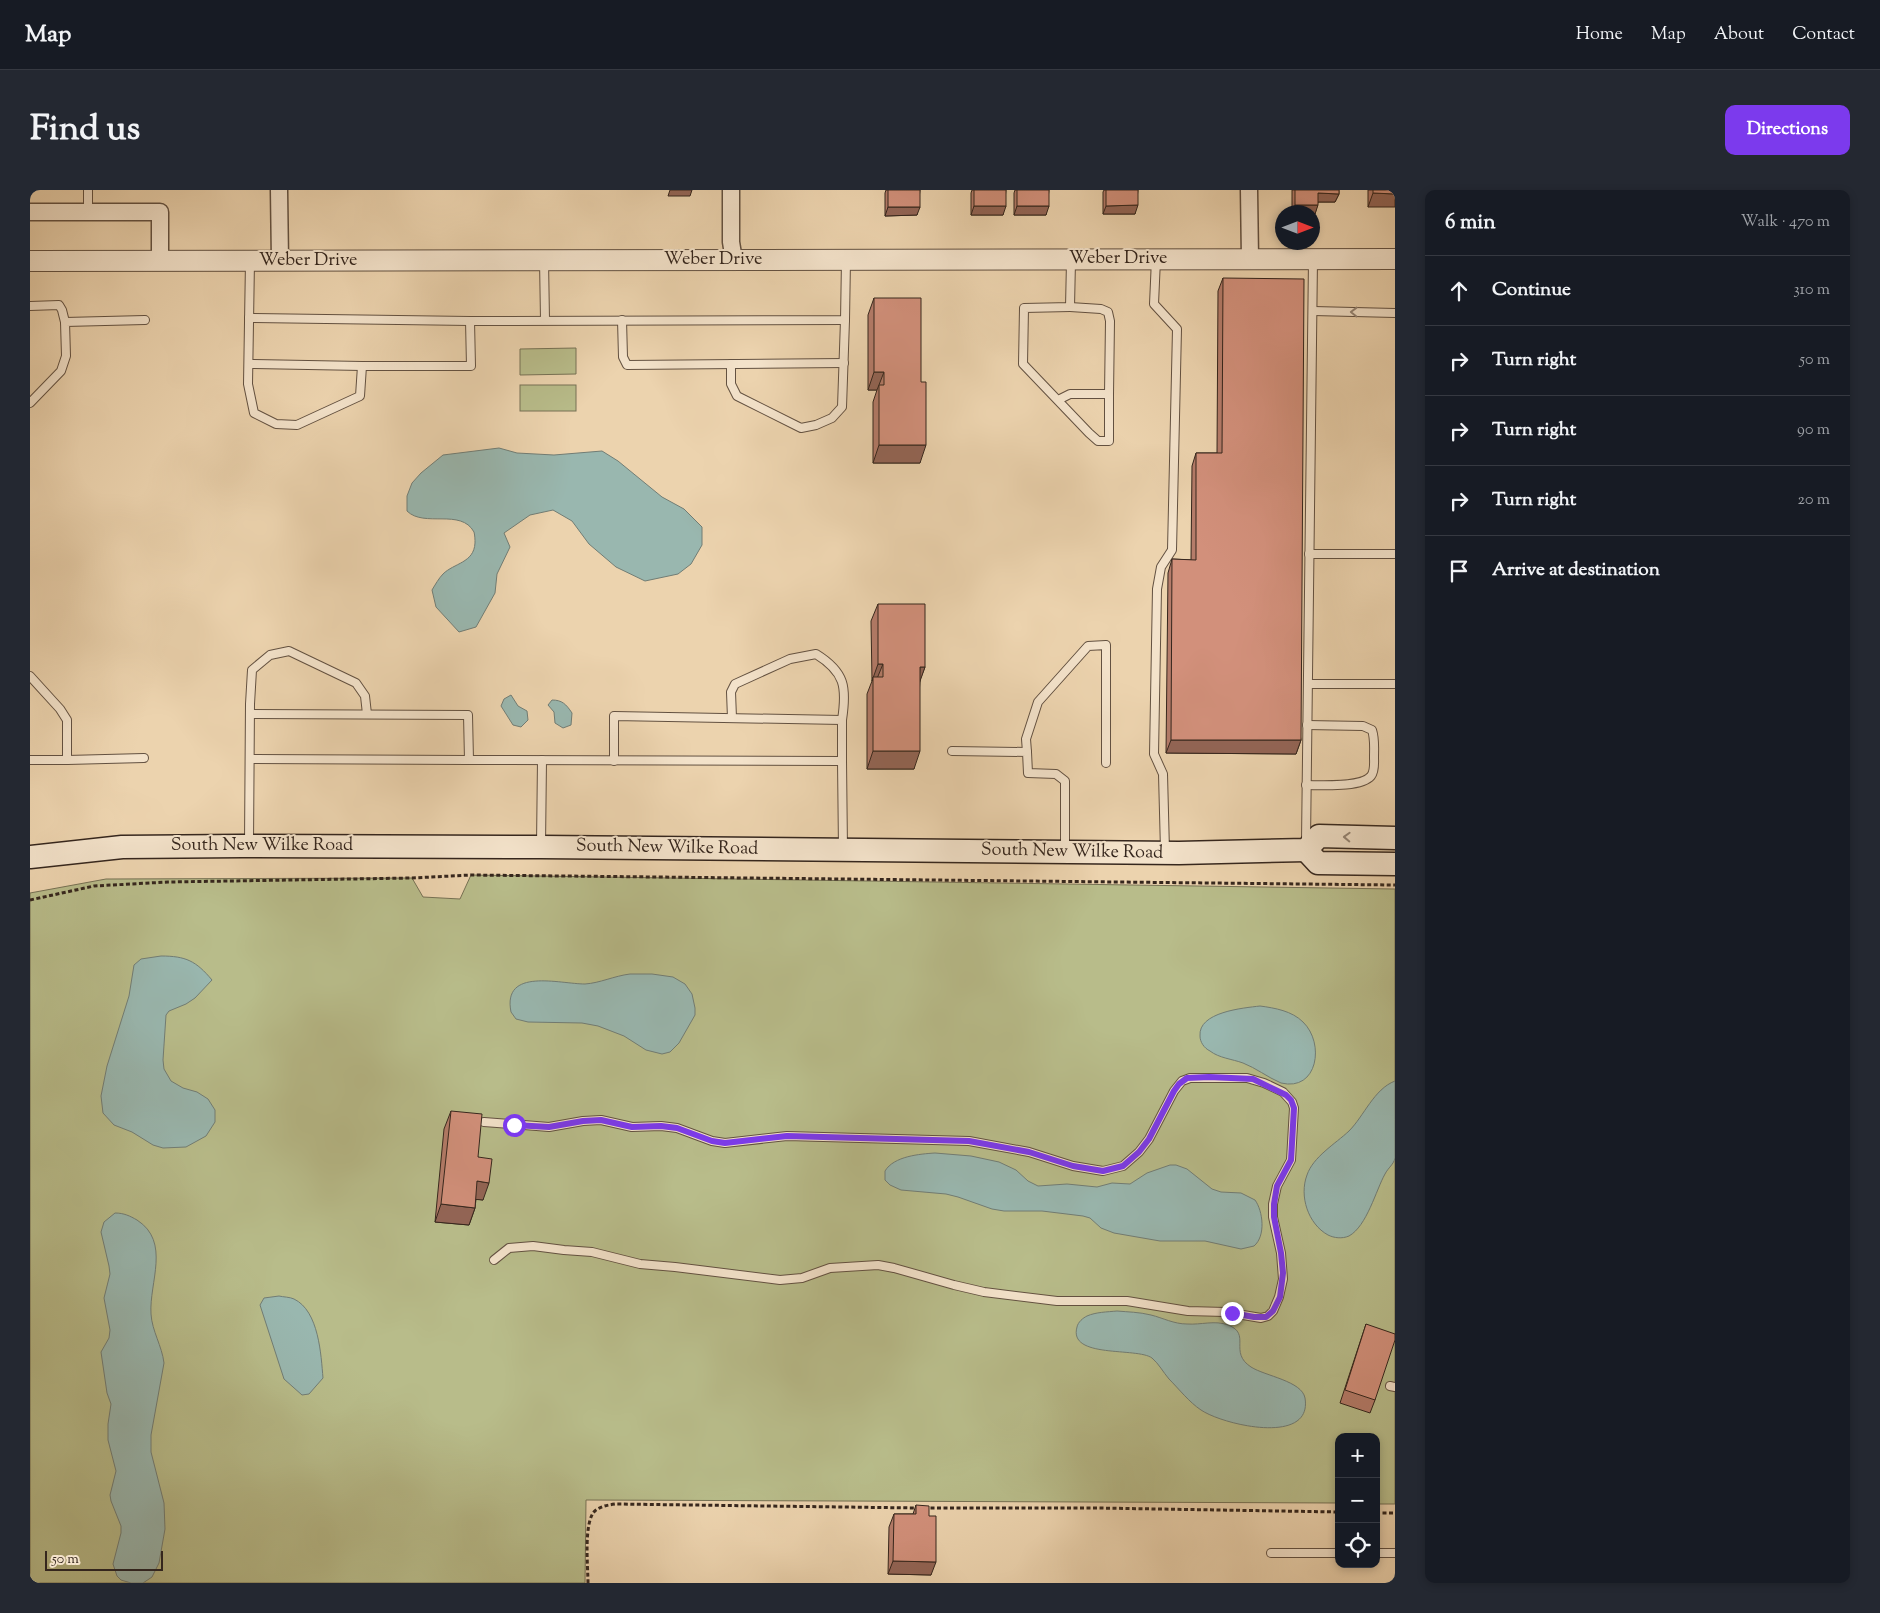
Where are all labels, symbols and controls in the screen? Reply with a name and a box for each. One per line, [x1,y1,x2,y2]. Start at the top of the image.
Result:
text: Map [25,18,71,52]
text: Home [1576,22,1623,48]
text: Map [1651,22,1686,48]
text: About [1714,22,1764,48]
text: Contact [1792,22,1855,48]
text: Find us [30,105,140,156]
button: Directions [1725,105,1850,155]
north arrow [1275,205,1320,250]
text: 6 min [1445,208,1496,238]
text: Walk · 470 m [1741,211,1830,234]
street label: Weber Drive [1069,246,1167,272]
street label: Weber Drive [664,247,762,273]
street label: Weber Drive [259,248,357,274]
icon: ahead [1445,277,1473,305]
text: Continue [1492,277,1571,304]
text: 310 m [1793,279,1830,302]
one-way arrow [1350,307,1358,317]
icon: right [1445,347,1473,375]
text: Turn right [1492,347,1576,374]
text: 50 m [1799,349,1830,372]
icon: right [1445,417,1473,445]
text: Turn right [1492,417,1576,444]
text: 90 m [1797,419,1830,442]
icon: right [1445,487,1473,515]
text: Turn right [1492,487,1576,514]
text: 20 m [1797,489,1830,512]
icon: arrive [1445,557,1473,585]
text: Arrive at destination [1492,557,1660,584]
one-way arrow [1343,832,1350,842]
street label: South New Wilke Road [171,833,353,859]
street label: South New Wilke Road [576,833,758,863]
street label: South New Wilke Road [981,837,1163,867]
route start [503,1114,526,1137]
route end [1221,1302,1244,1325]
map controls [1335,1433,1380,1568]
button: + [1335,1433,1380,1478]
button: − [1335,1478,1380,1523]
button: locate [1335,1523,1380,1568]
scale bar [45,1548,162,1571]
text: 50 m [52,1550,79,1570]

